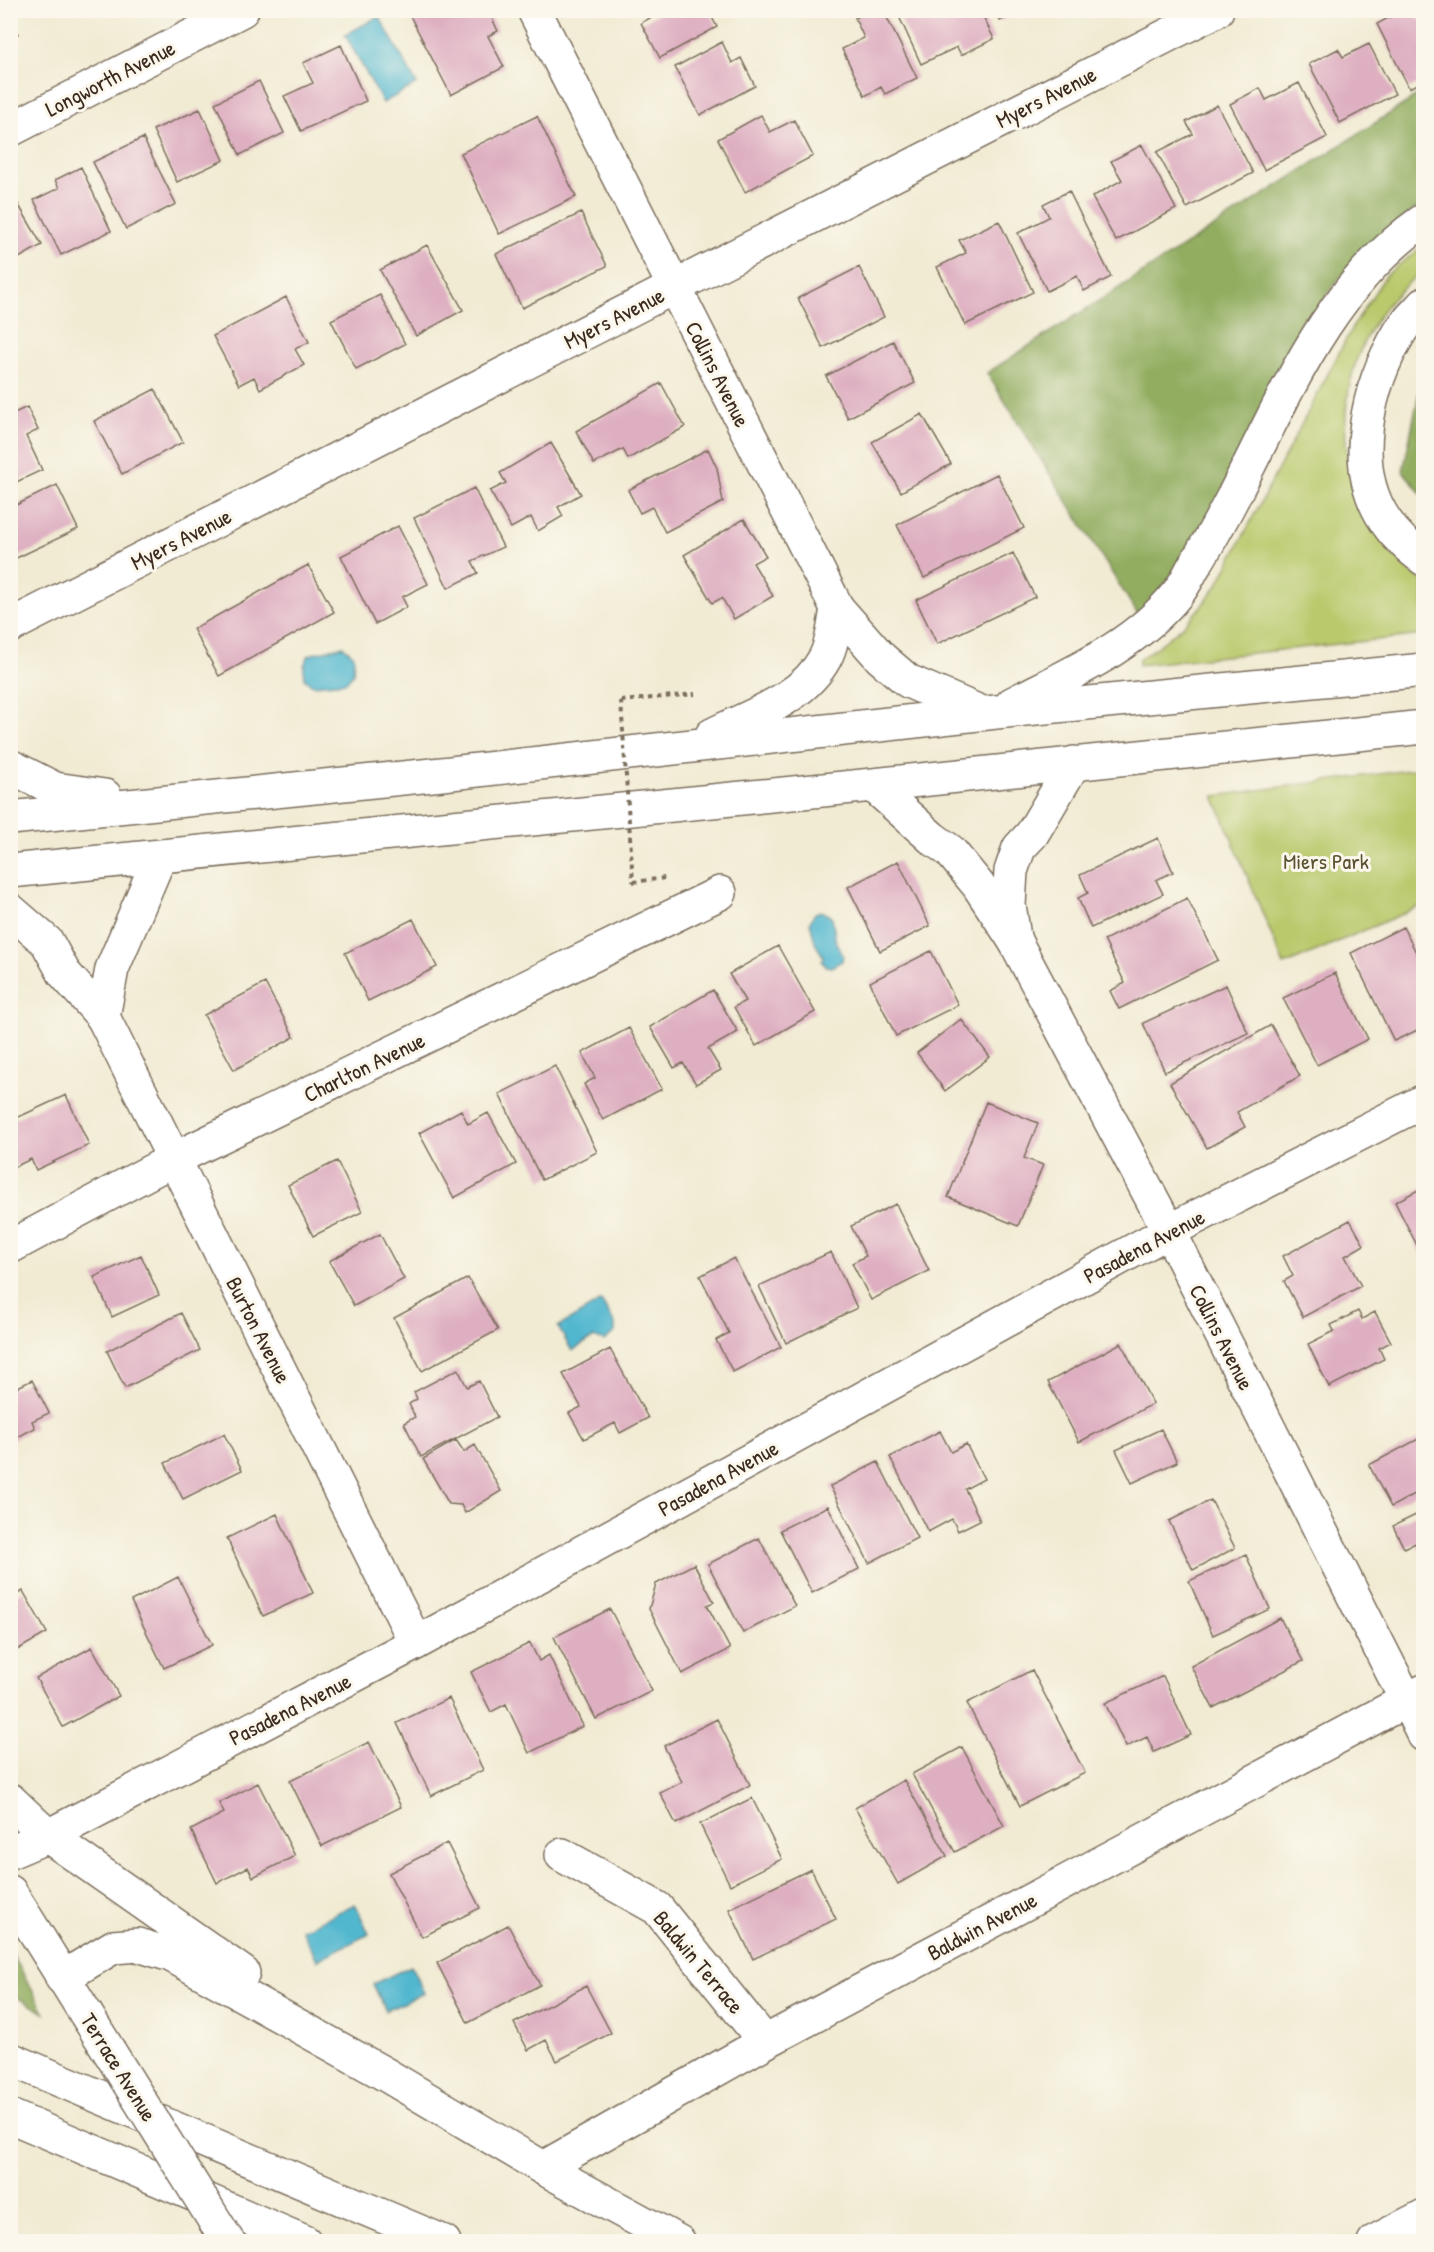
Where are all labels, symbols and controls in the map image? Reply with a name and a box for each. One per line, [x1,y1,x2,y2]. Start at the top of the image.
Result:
street label: Longworth Avenue [40,32,180,124]
street label: Myers Avenue [991,59,1102,135]
street label: Myers Avenue [559,280,670,356]
street label: Collins Avenue [679,316,757,432]
street label: Myers Avenue [126,501,237,577]
park label: Miers Park [1283,846,1369,876]
street label: Charlton Avenue [298,1025,430,1109]
street label: Pasadena Avenue [1078,1201,1210,1290]
street label: Burton Avenue [219,1272,299,1389]
street label: Collins Avenue [1183,1279,1261,1395]
street label: Pasadena Avenue [653,1433,784,1523]
street label: Pasadena Avenue [224,1665,356,1753]
street label: Baldwin Avenue [922,1884,1042,1967]
street label: Baldwin Terrace [647,1904,751,2020]
street label: Terrace Avenue [74,2007,164,2127]

